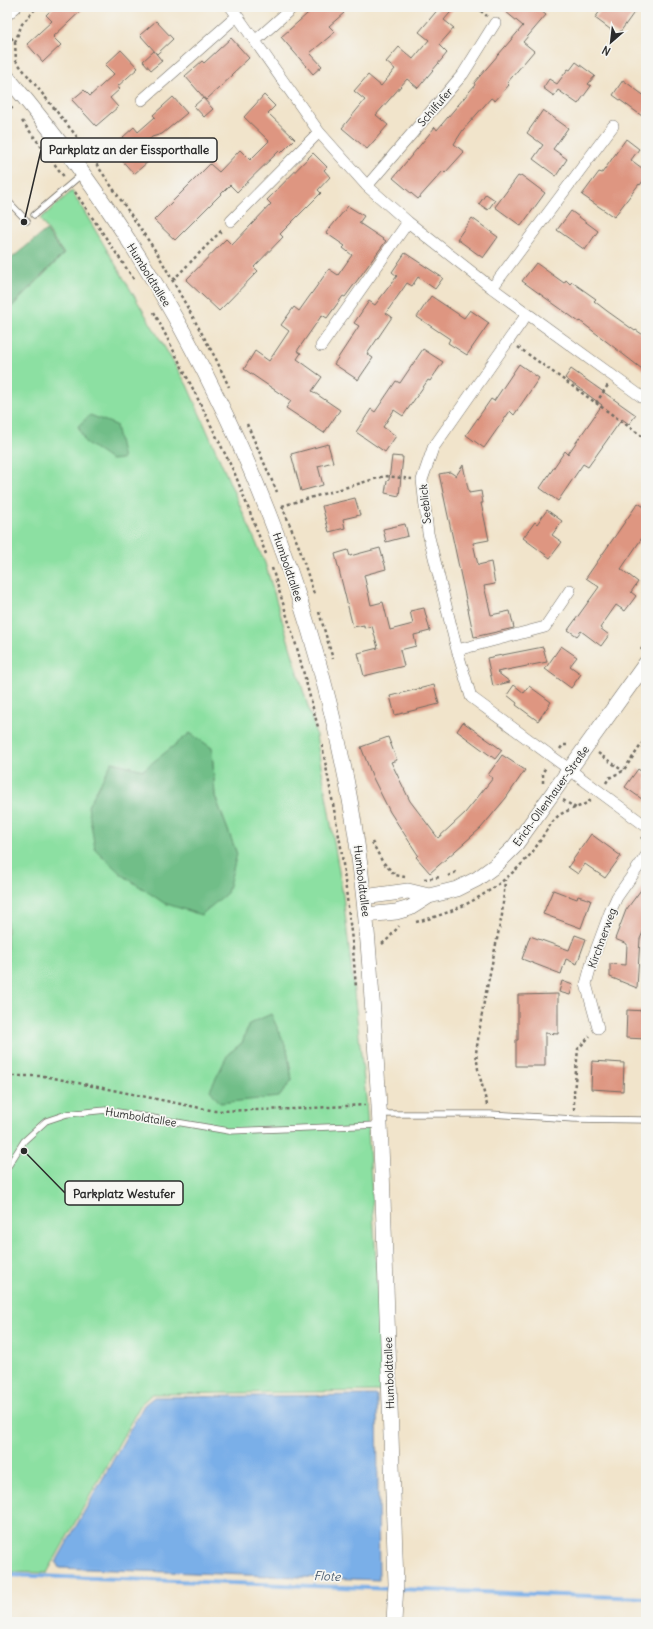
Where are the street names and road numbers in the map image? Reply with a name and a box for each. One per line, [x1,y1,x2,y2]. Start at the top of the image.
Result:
street label: Schilfufer [414,84,456,129]
street label: Humboldtallee [124,241,174,309]
street label: Seeblick [416,483,434,525]
street label: Humboldtallee [270,531,306,603]
street label: Erich-Ollenhauer-Straße [510,743,592,849]
street label: Humboldtallee [351,844,373,918]
street label: Kirchnerweg [585,906,619,970]
street label: Humboldtallee [104,1104,178,1130]
street label: Humboldtallee [381,1337,397,1409]

